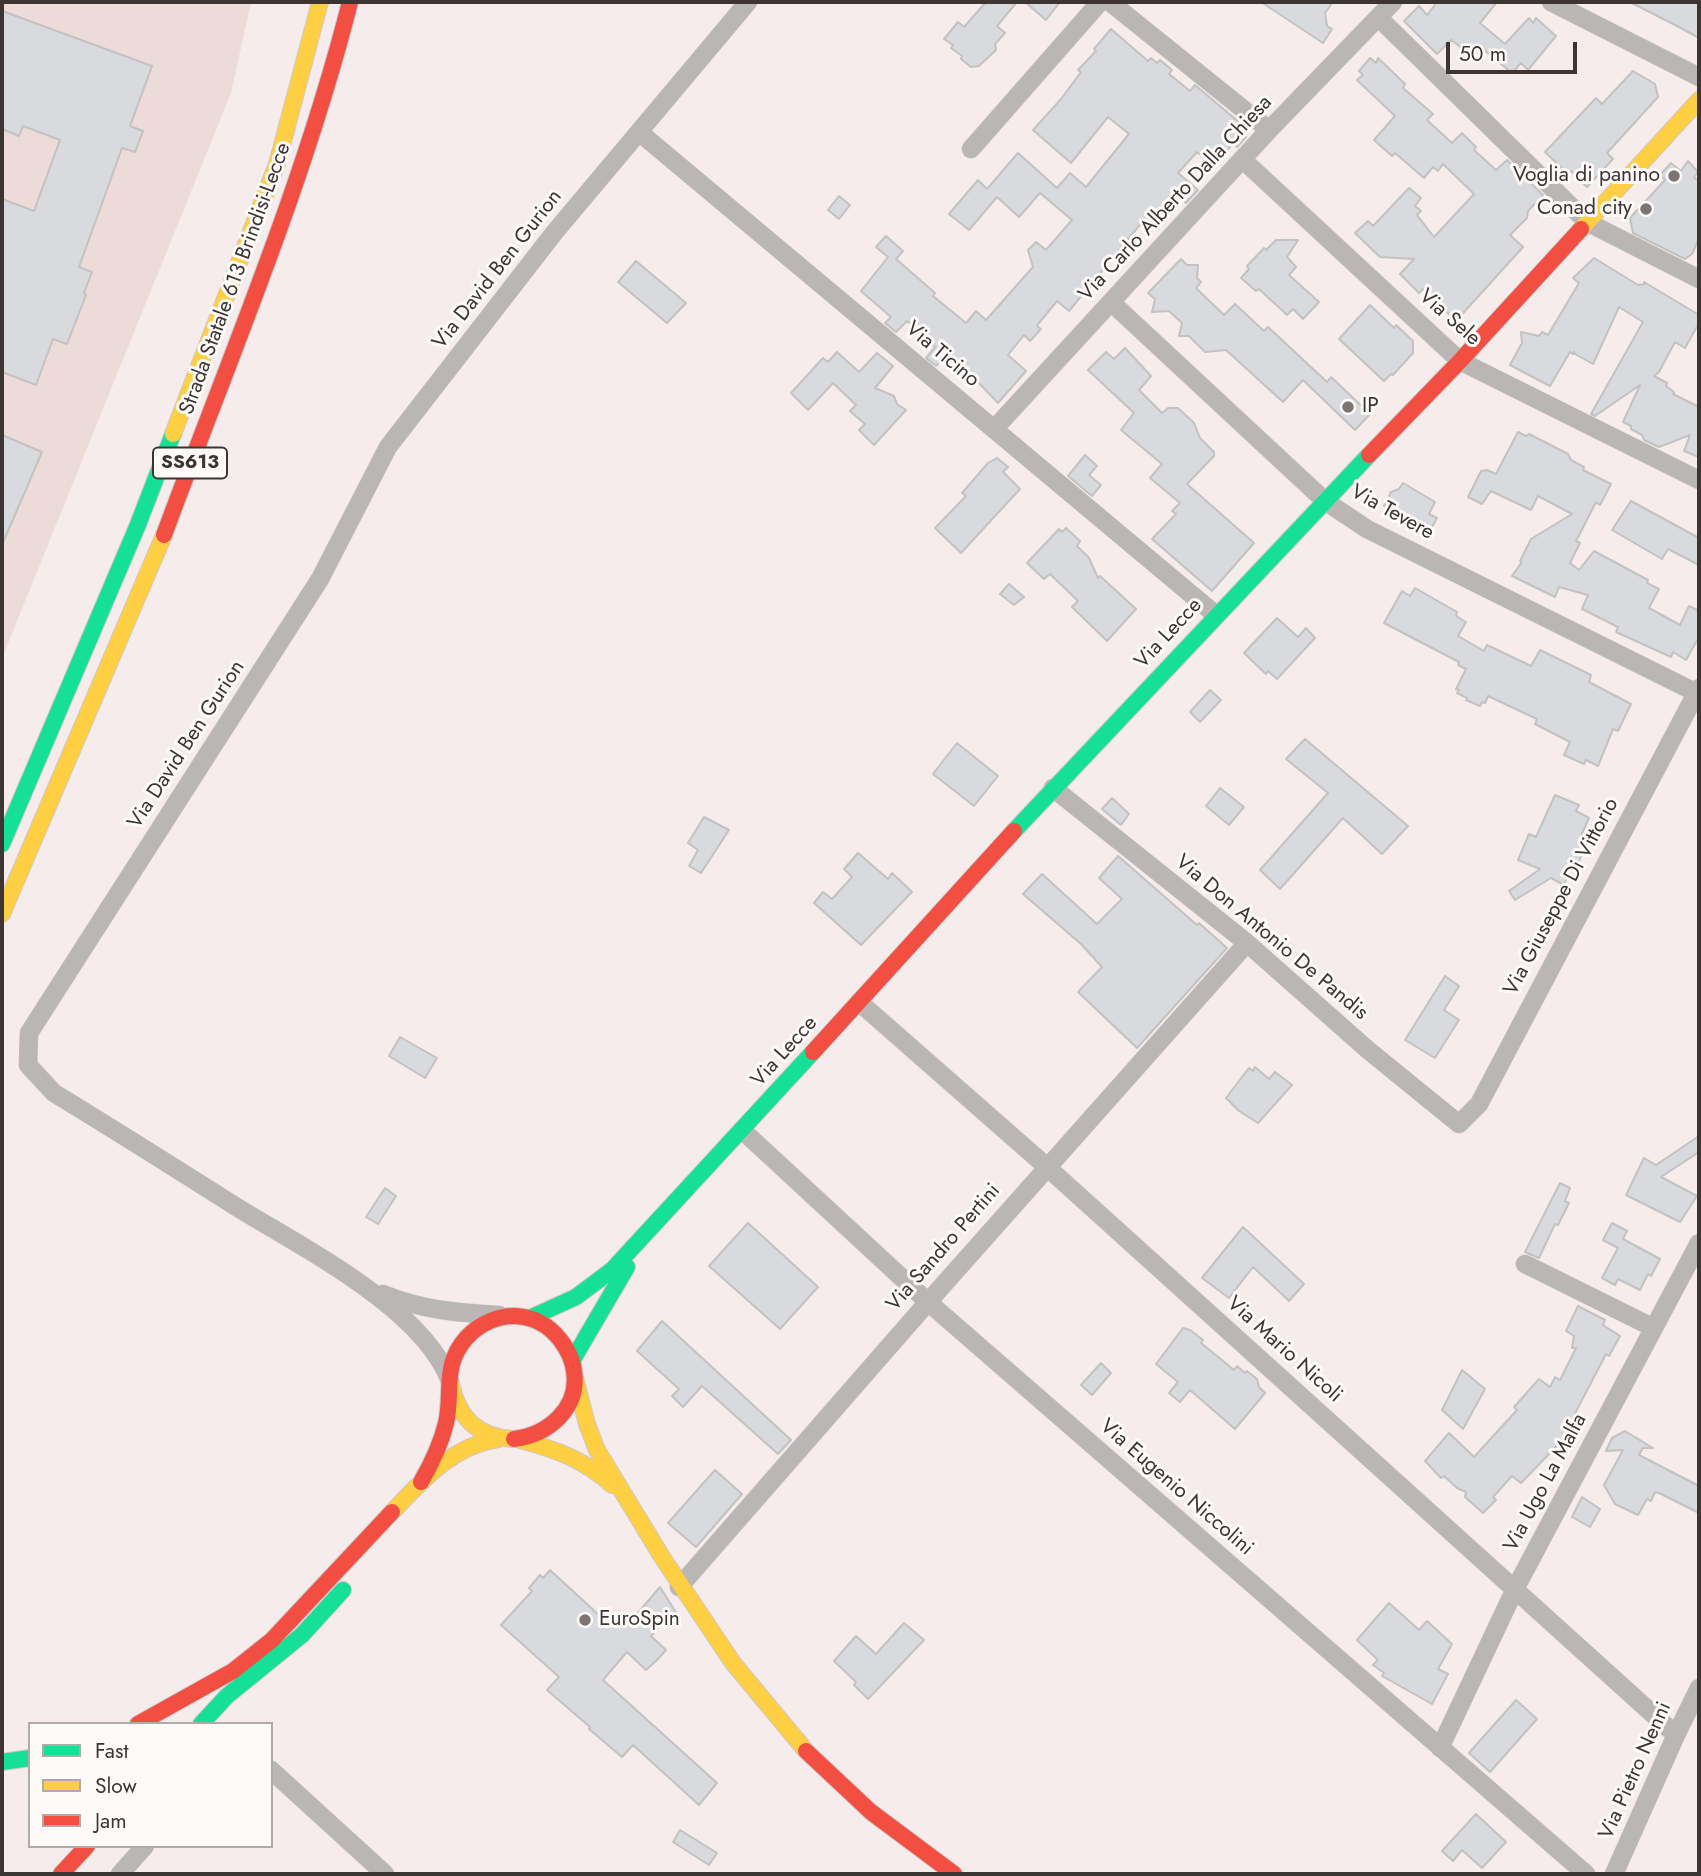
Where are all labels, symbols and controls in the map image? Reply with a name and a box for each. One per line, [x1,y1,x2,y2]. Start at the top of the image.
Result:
scale bar [1449,28,1580,72]
text: 50 m [1459,39,1506,69]
street label: Via Carlo Alberto Dalla Chiesa [1074,91,1278,307]
street label: Strada Statale 613 Brindisi-Lecce [175,140,297,418]
place label: Voglia di panino [1513,163,1660,189]
marker: Voglia di panino [1666,168,1682,184]
street label: Via David Ben Gurion [428,185,568,355]
place label: Conad city [1537,196,1632,222]
marker: Conad city [1638,201,1654,217]
street label: Via Sele [1413,284,1485,352]
street label: Via Ticino [900,317,984,393]
place label: IP [1362,394,1379,420]
marker: IP [1340,399,1356,415]
road number: SS613 [153,447,227,478]
street label: Via Tevere [1346,480,1438,546]
street label: Via Lecce [1130,594,1208,674]
street label: Via David Ben Gurion [123,656,251,834]
street label: Via Giuseppe Di Vittorio [1499,794,1625,1000]
street label: Via Don Antonio De Pandis [1170,850,1372,1026]
street label: Via Lecce [747,1011,823,1093]
street label: Via Sandro Pertini [882,1179,1006,1317]
street label: Via Mario Nicoli [1221,1292,1347,1408]
street label: Via Ugo La Malfa [1499,1410,1593,1556]
street label: Via Eugenio Niccolini [1094,1414,1258,1562]
place label: EuroSpin [599,1607,680,1633]
marker: EuroSpin [577,1612,593,1628]
street label: Via Pietro Nenni [1594,1698,1678,1844]
legend [28,1722,273,1848]
text: Fast [95,1736,128,1766]
text: Slow [95,1771,137,1801]
text: Jam [95,1806,127,1836]

